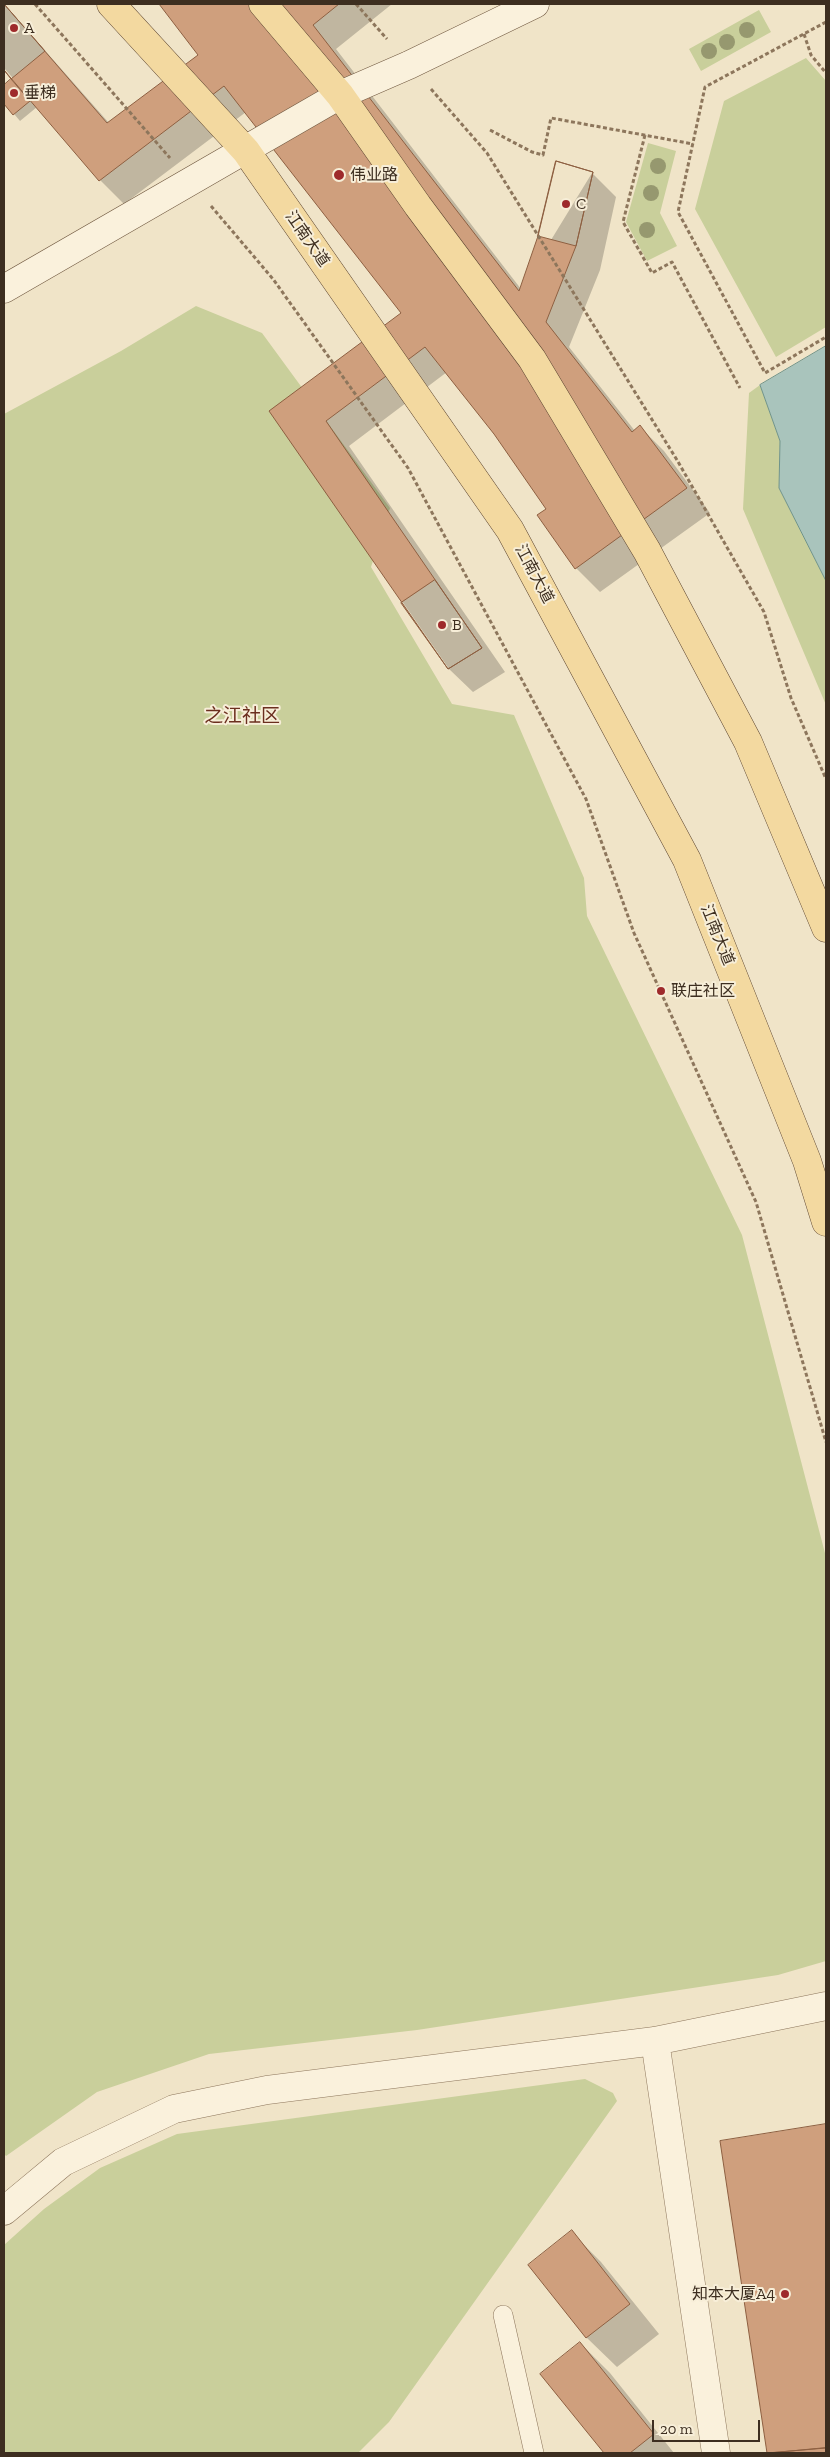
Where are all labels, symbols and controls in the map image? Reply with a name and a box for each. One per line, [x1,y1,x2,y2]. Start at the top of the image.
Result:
place label: A [24,18,34,38]
marker: A [8,22,20,34]
place label: 垂梯 [24,83,56,103]
marker: 垂梯 [8,87,20,99]
place label: 伟业路 [350,165,398,185]
marker: 伟业路 [332,168,346,182]
place label: C [576,194,586,214]
marker: C [560,198,572,210]
street label: 江南大道 [281,207,333,271]
street label: 江南大道 [511,541,557,607]
place label: B [452,615,462,635]
marker: B [436,619,448,631]
district label: 之江社区 [204,706,280,728]
street label: 江南大道 [696,902,738,968]
place label: 联庄社区 [671,981,735,1001]
marker: 联庄社区 [655,985,667,997]
place label: 知本大厦A4 [692,2284,775,2304]
marker: 知本大厦A4 [779,2288,791,2300]
scale bar [655,2410,762,2442]
text: 20 m [660,2420,693,2438]

